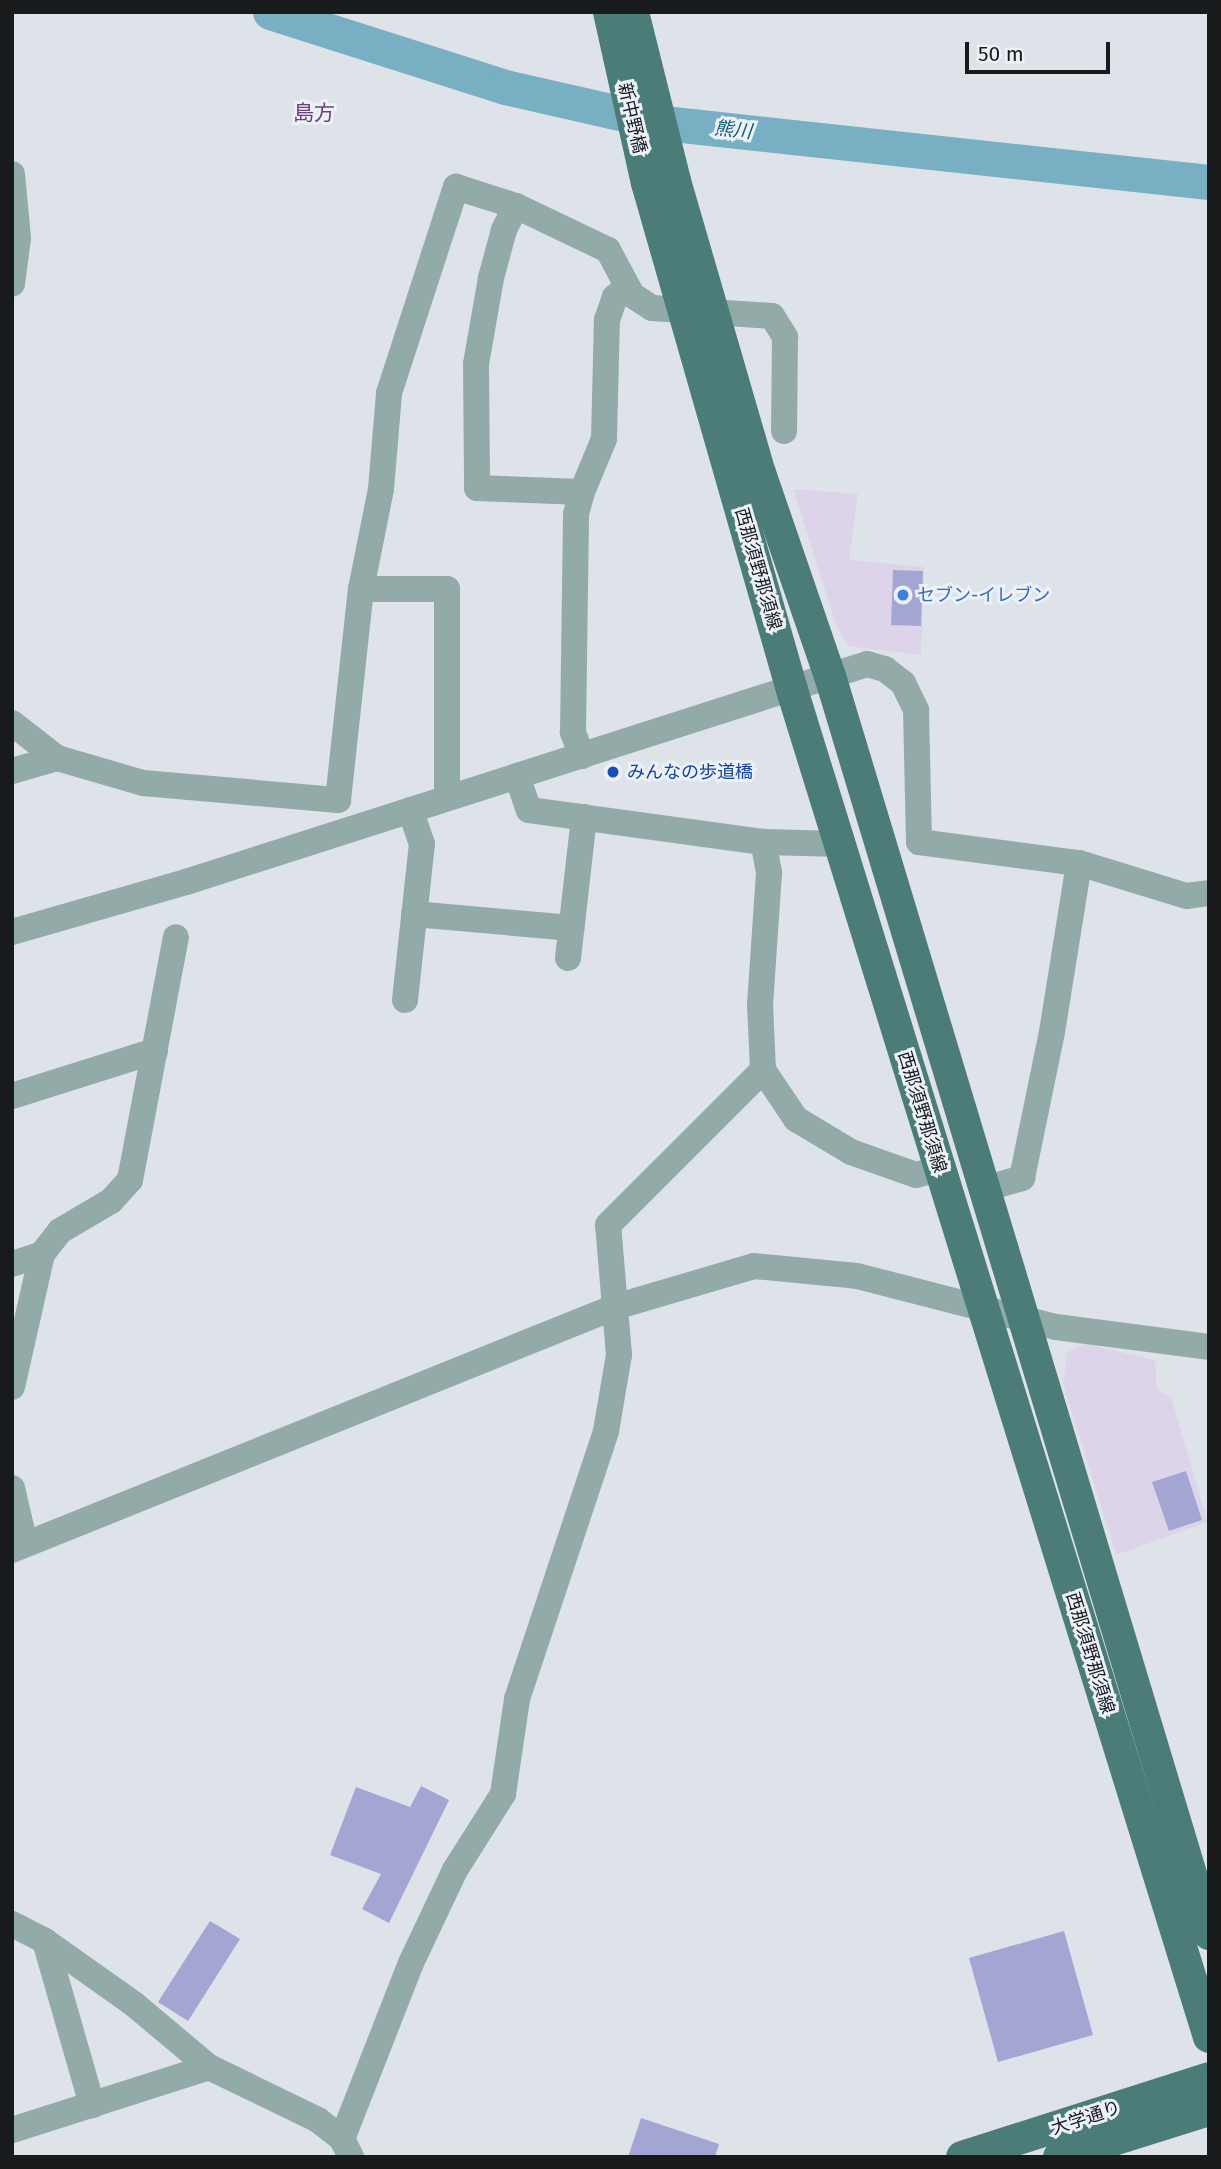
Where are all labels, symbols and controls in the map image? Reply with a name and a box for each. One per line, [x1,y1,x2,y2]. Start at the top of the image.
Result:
scale bar [969,28,1114,72]
text: 50 m [978,41,1024,67]
street label: 新中野橋 [613,80,651,156]
district label: 島方 [293,100,335,126]
water label: 熊川 [713,117,753,143]
street label: 西那須野那須線 [730,505,786,633]
place label: セブン-イレブン [917,584,1050,606]
marker: セブン-イレブン [895,587,911,603]
place label: みんなの歩道橋 [627,761,753,783]
marker: みんなの歩道橋 [605,764,621,780]
street label: 西那須野那須線 [893,1049,951,1175]
street label: 西那須野那須線 [1061,1590,1119,1716]
street label: 大学通り [1048,2097,1124,2139]

